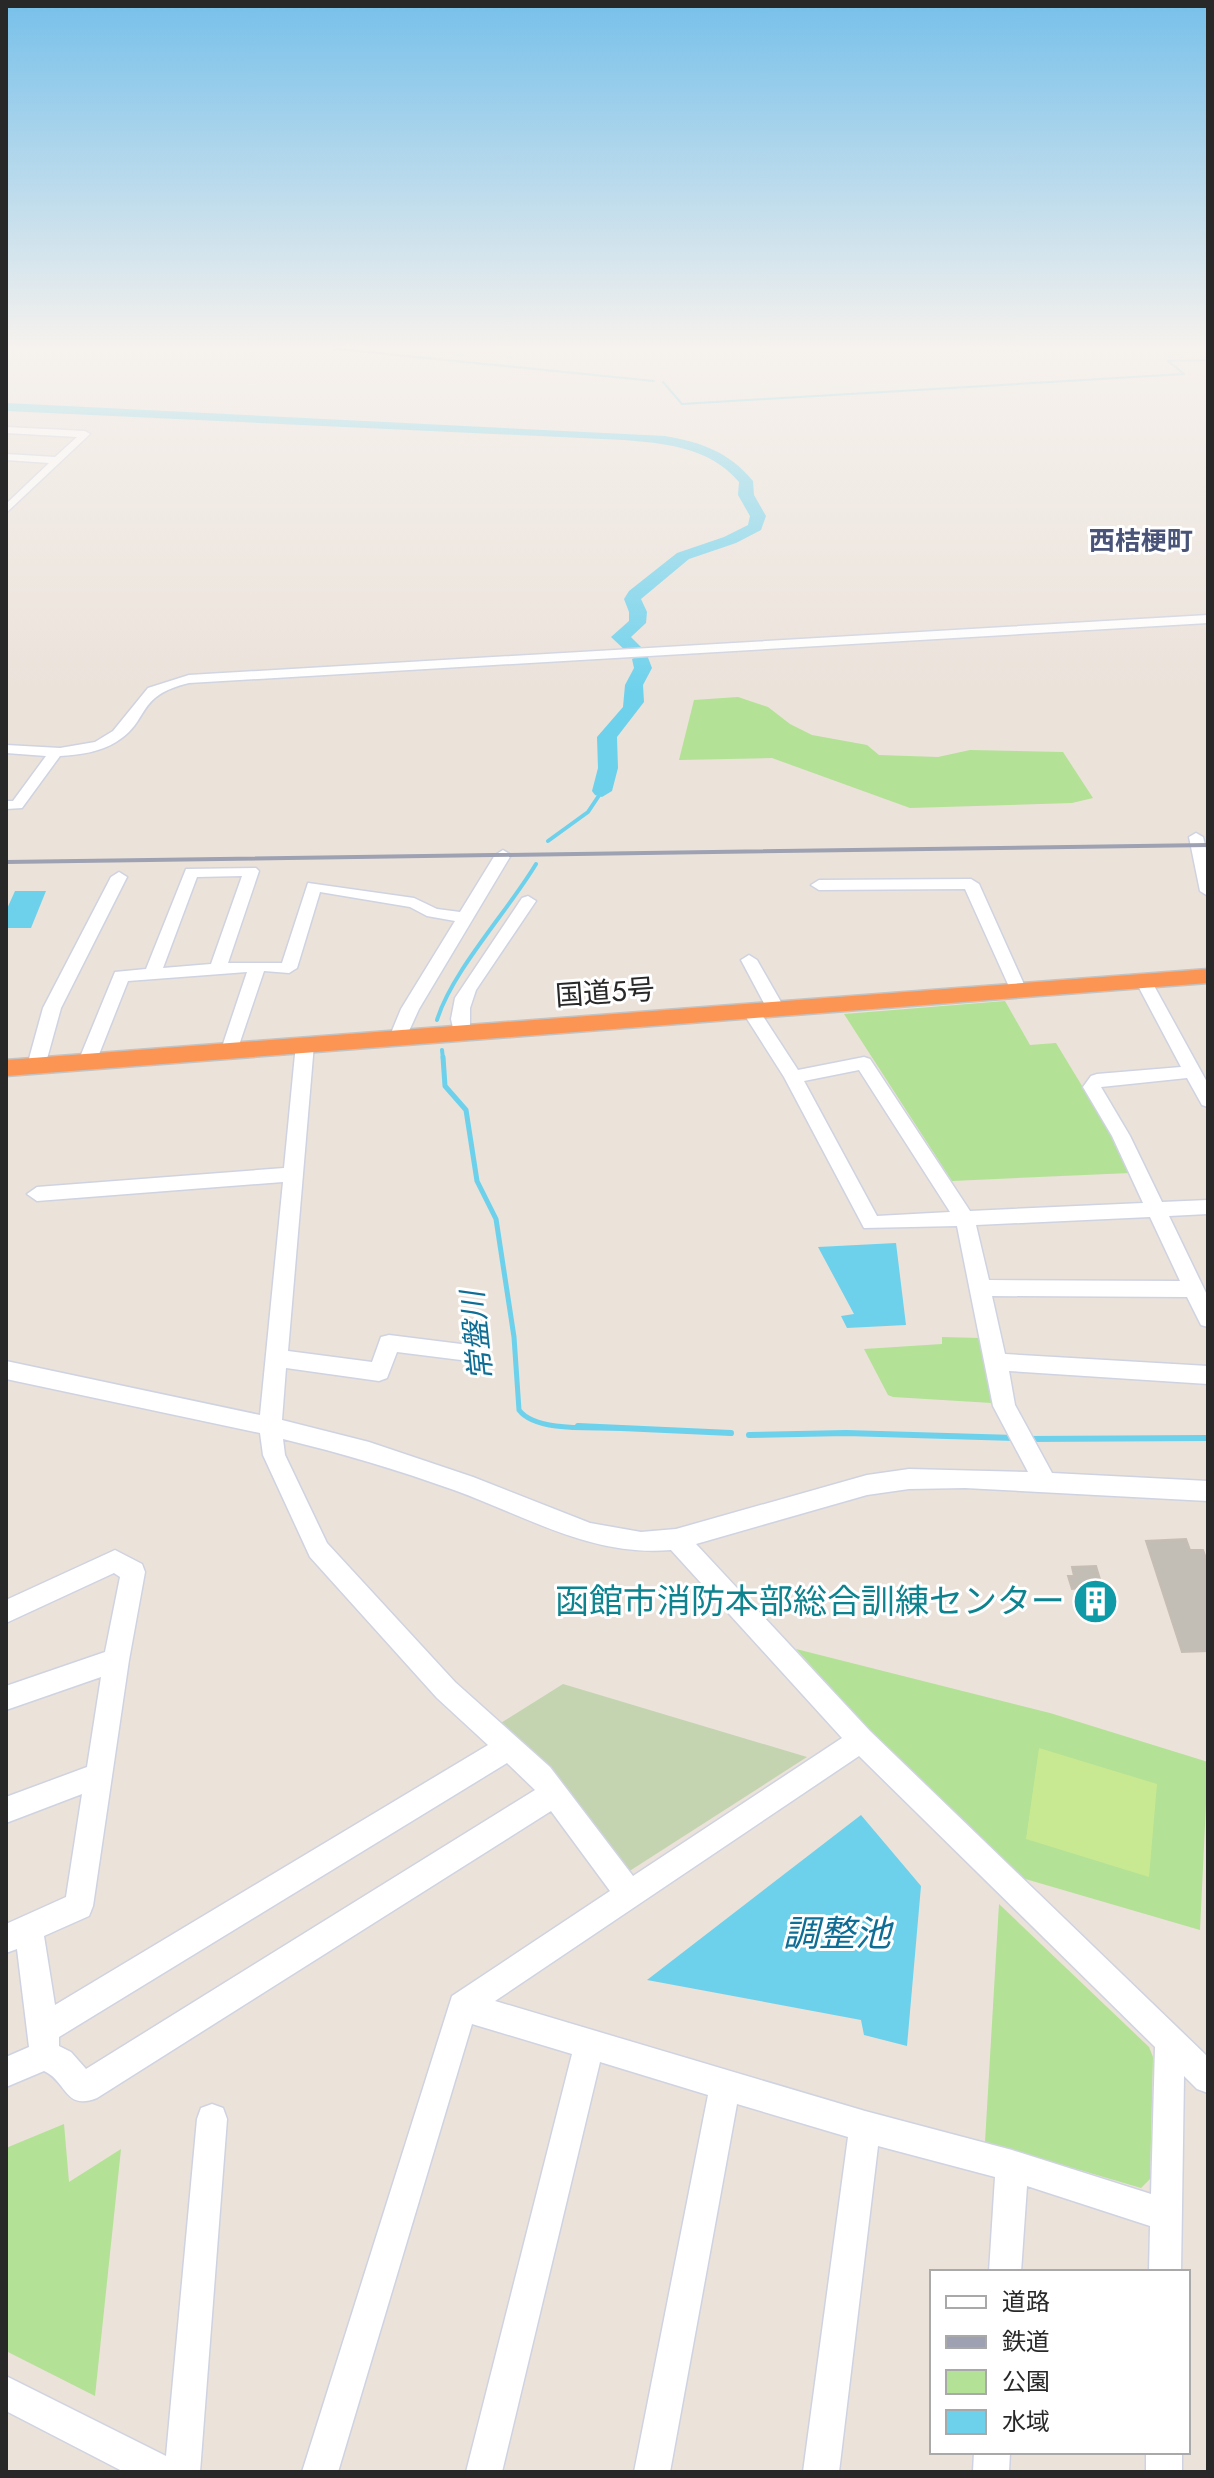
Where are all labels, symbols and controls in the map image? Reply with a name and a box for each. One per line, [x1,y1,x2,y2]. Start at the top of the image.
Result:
district label: 西桔梗町 [1089,522,1193,560]
street label: 国道5号 [554,969,656,1016]
water label: 常盤川 [450,1286,503,1383]
place label: 函館市消防本部総合訓練センター [555,1577,1065,1626]
building icon: 函館市消防本部総合訓練センター [1072,1577,1120,1625]
water label: 調整池 [783,1907,894,1959]
legend [930,2270,1190,2454]
text: 道路 [1002,2284,1050,2319]
text: 鉄道 [1002,2324,1050,2359]
text: 公園 [1002,2364,1050,2399]
text: 水域 [1002,2404,1050,2439]

